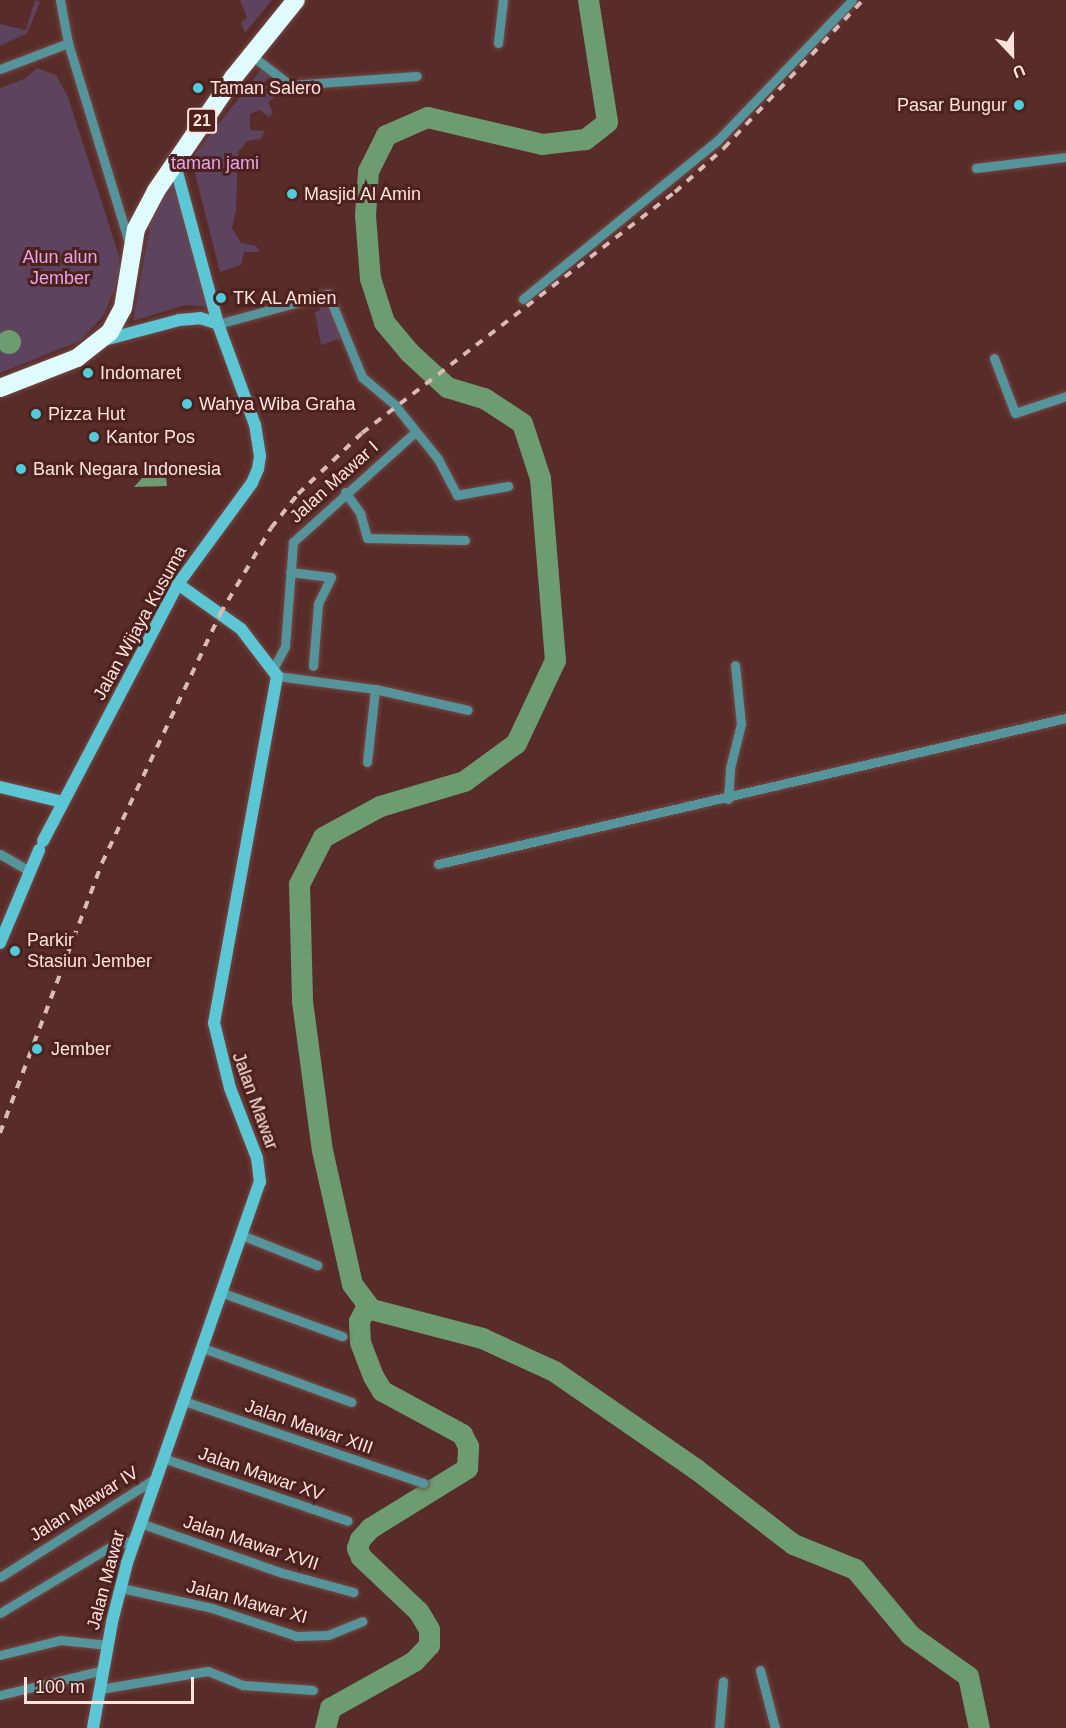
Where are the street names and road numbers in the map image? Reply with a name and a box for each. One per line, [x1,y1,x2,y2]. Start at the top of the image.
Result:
road number: 21 [187,108,217,134]
street label: Jalan Mawar I [285,436,383,528]
street label: Jalan Wijaya Kusuma [89,542,191,704]
street label: Jalan Mawar [227,1049,283,1153]
street label: Jalan Mawar XIII [242,1395,376,1459]
street label: Jalan Mawar XV [196,1442,326,1506]
street label: Jalan Mawar IV [26,1462,142,1546]
street label: Jalan Mawar XVII [181,1511,321,1575]
street label: Jalan Mawar [82,1528,130,1632]
street label: Jalan Mawar XI [184,1576,310,1628]

